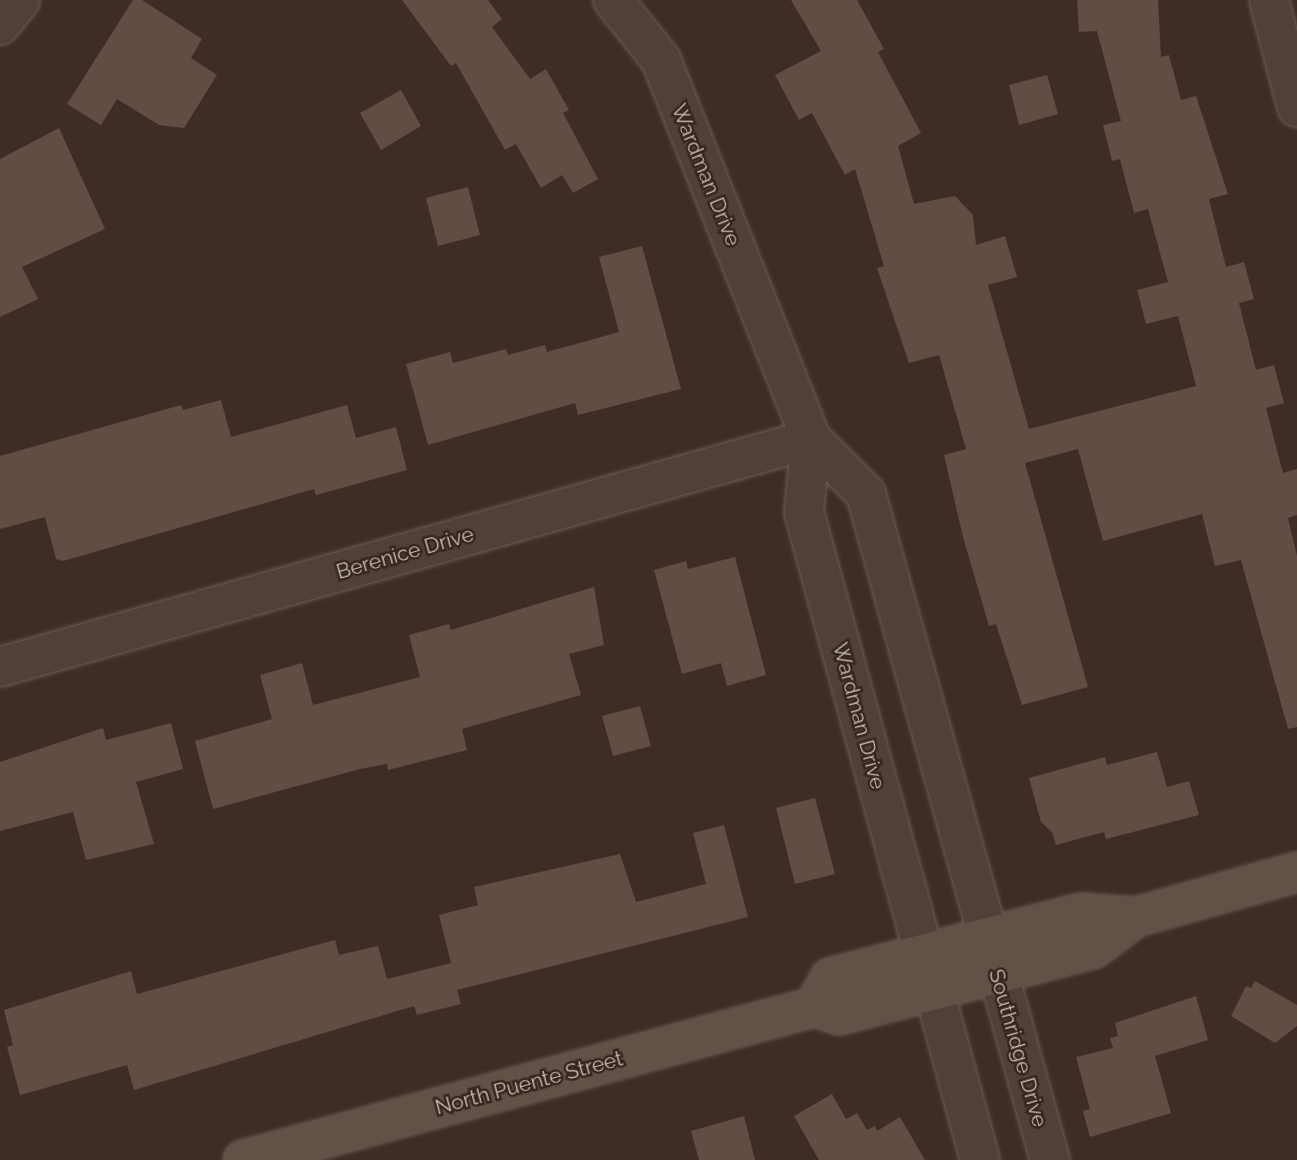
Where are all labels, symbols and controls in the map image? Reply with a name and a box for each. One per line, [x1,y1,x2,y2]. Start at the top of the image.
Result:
street label: Wardman Drive [666,100,746,250]
street label: Berenice Drive [333,521,477,585]
street label: Wardman Drive [827,640,891,792]
street label: Southridge Drive [983,966,1053,1130]
street label: North Puente Street [432,1046,626,1120]

